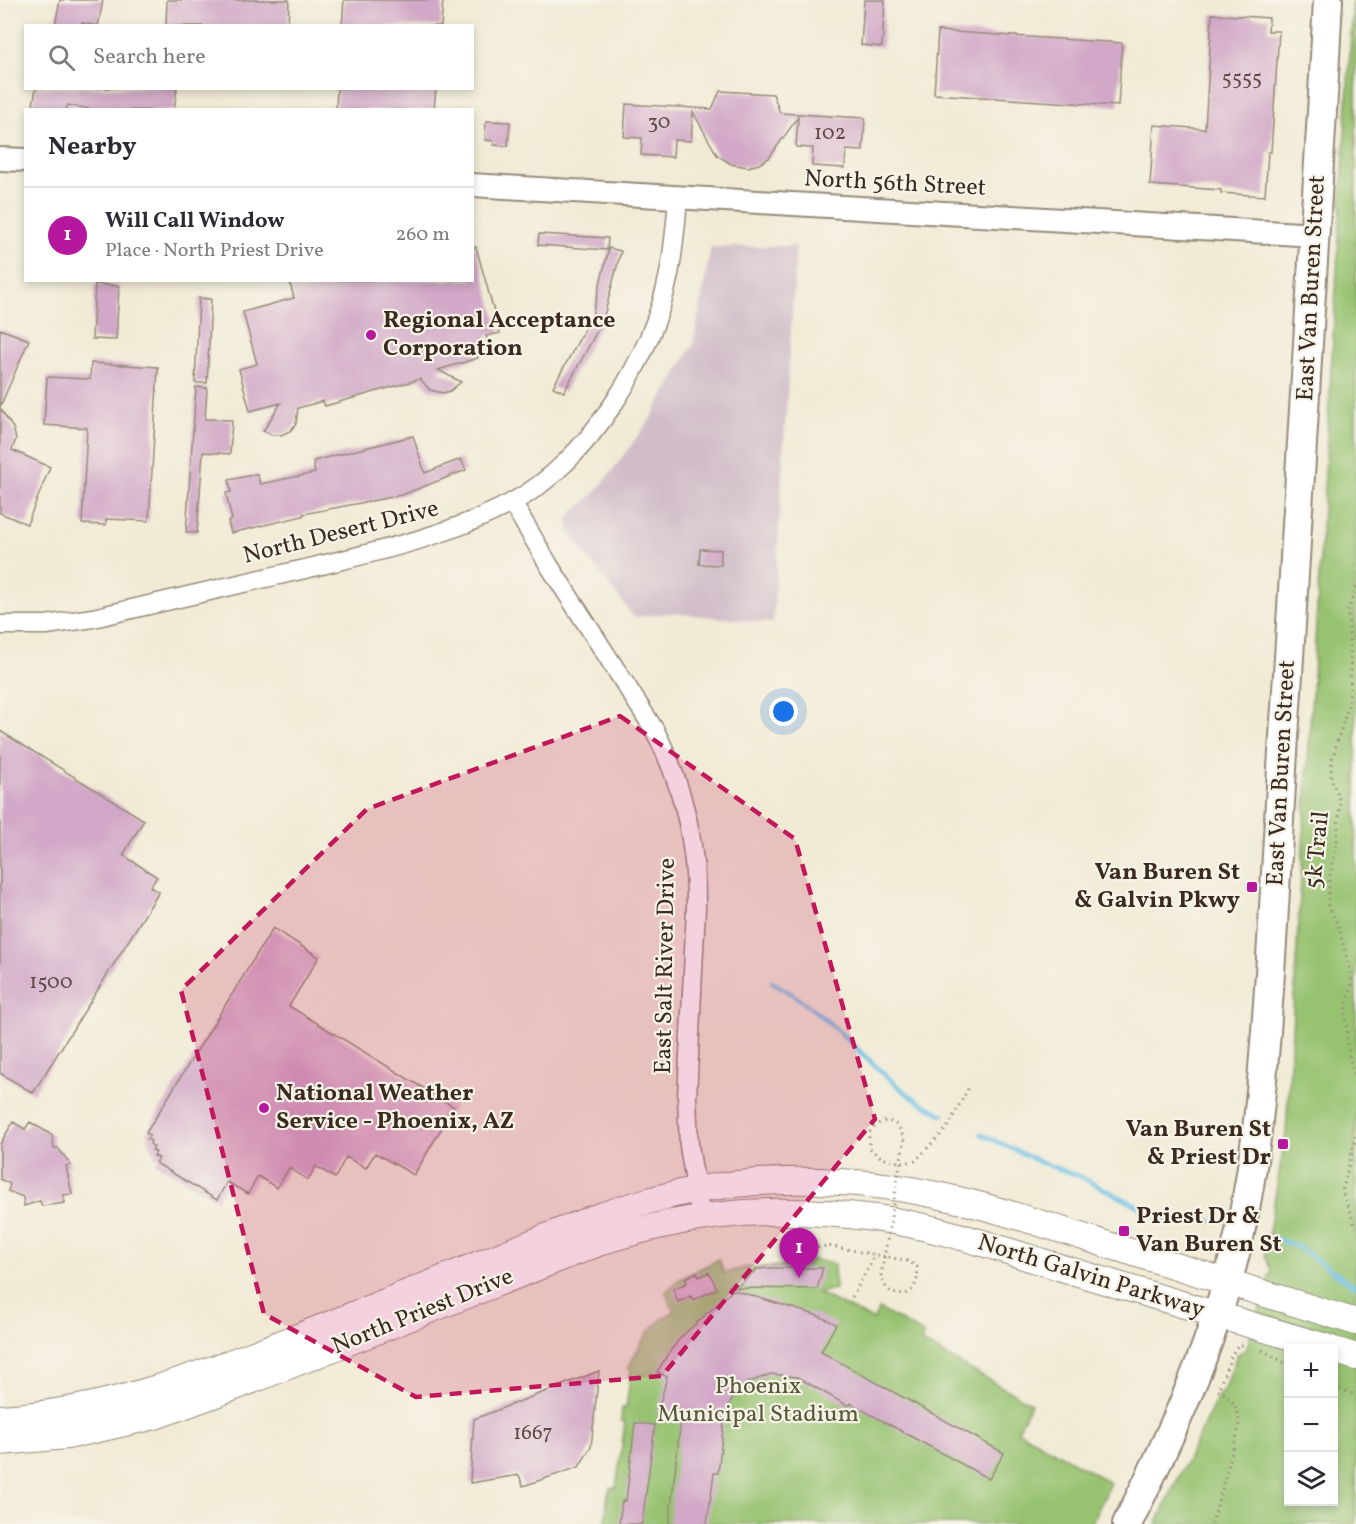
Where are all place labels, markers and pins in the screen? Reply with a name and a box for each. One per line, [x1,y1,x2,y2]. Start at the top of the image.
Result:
place label: Regional Acceptance Corporation [383,304,616,366]
marker: Regional Acceptance Corporation [364,328,378,342]
place label: Van Buren St & Galvin Pkwy [1074,856,1241,918]
marker: Van Buren St & Galvin Pkwy [1245,880,1259,894]
place label: National Weather Service - Phoenix, AZ [276,1077,514,1139]
marker: National Weather Service - Phoenix, AZ [257,1101,271,1115]
place label: Van Buren St & Priest Dr [1125,1113,1271,1175]
marker: Van Buren St & Priest Dr [1276,1137,1290,1151]
place label: Priest Dr & Van Buren St [1136,1200,1282,1262]
marker: Priest Dr & Van Buren St [1117,1224,1131,1238]
pin: 1 [780,1228,818,1278]

